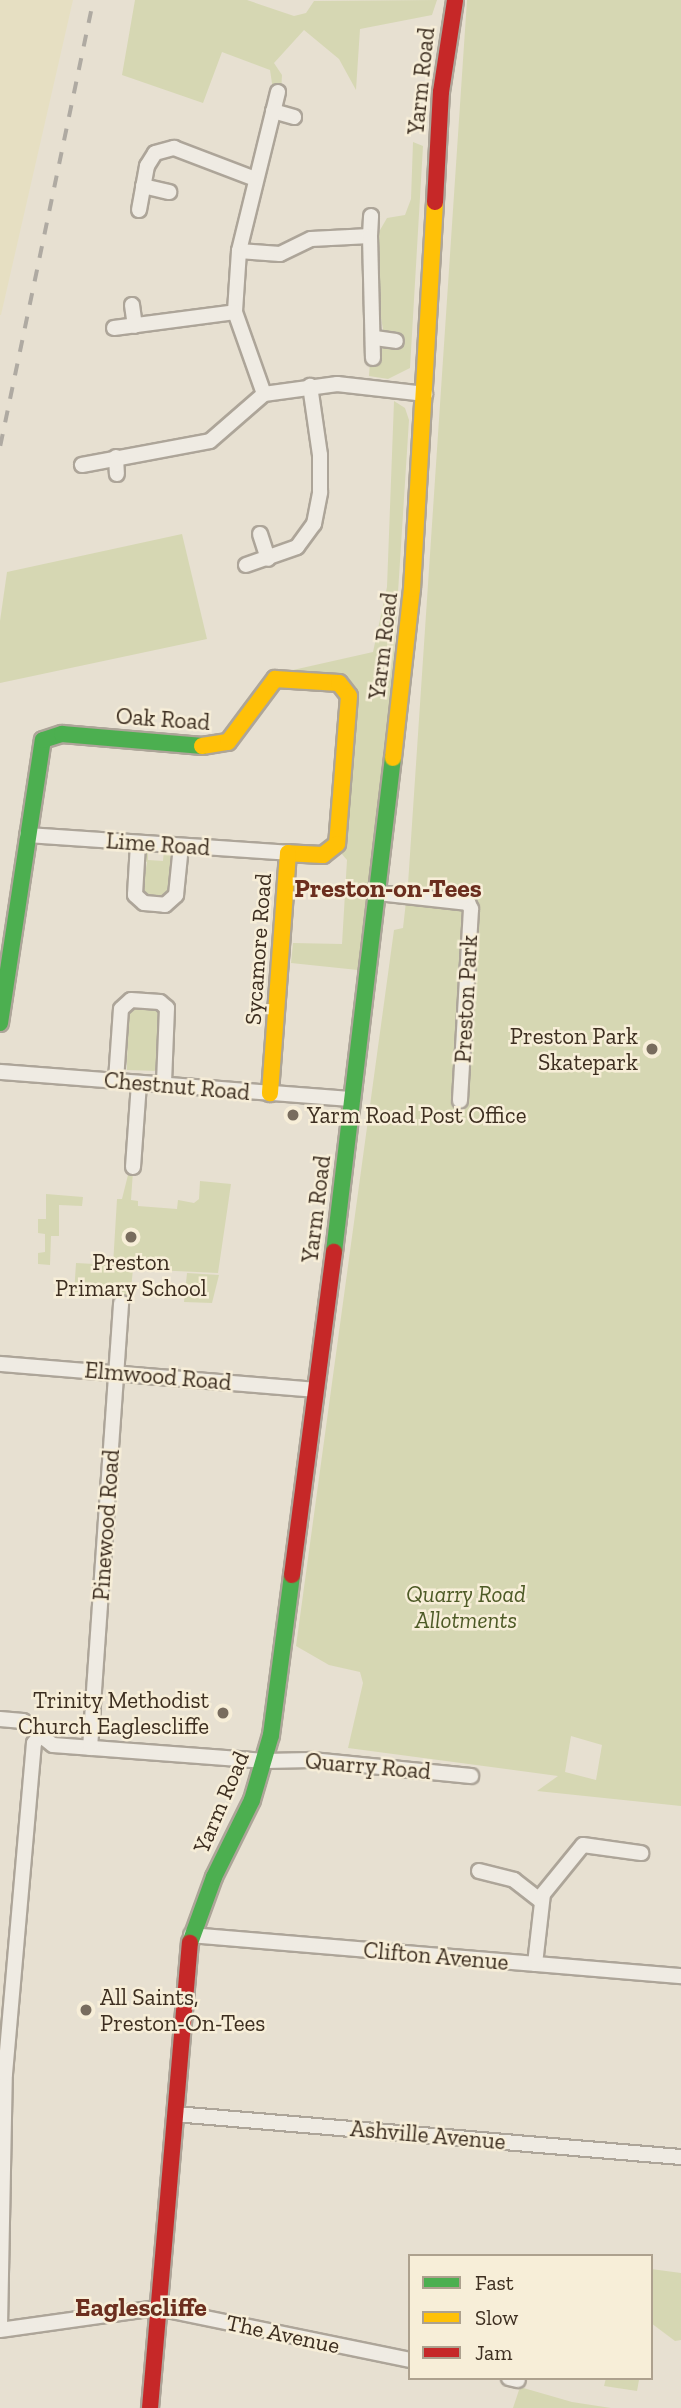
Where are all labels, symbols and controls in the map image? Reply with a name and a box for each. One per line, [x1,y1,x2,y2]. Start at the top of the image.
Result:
street label: Yarm Road [402,26,440,136]
street label: Yarm Road [363,591,403,701]
street label: Oak Road [115,702,211,736]
street label: Lime Road [105,827,211,861]
street label: Sycamore Road [239,872,277,1026]
district label: Preston-on-Tees [294,873,482,905]
street label: Preston Park [449,934,483,1064]
place label: Preston Park Skatepark [510,1022,638,1076]
marker: Preston Park Skatepark [644,1041,660,1057]
street label: Chestnut Road [103,1066,251,1106]
place label: Yarm Road Post Office [307,1101,526,1129]
marker: Yarm Road Post Office [285,1107,301,1123]
street label: Yarm Road [296,1154,336,1264]
marker: Preston Primary School [123,1229,139,1245]
place label: Preston Primary School [55,1248,207,1302]
street label: Elmwood Road [83,1356,233,1396]
street label: Pinewood Road [87,1448,125,1602]
park label: Quarry Road Allotments [406,1580,526,1634]
place label: Trinity Methodist Church Eaglescliffe [18,1686,209,1740]
marker: Trinity Methodist Church Eaglescliffe [215,1705,231,1721]
street label: Yarm Road [187,1747,255,1857]
street label: Quarry Road [304,1747,432,1785]
street label: Clifton Avenue [362,1936,510,1976]
place label: All Saints, Preston-On-Tees [100,1983,265,2037]
marker: All Saints, Preston-On-Tees [78,2002,94,2018]
street label: Ashville Avenue [349,2114,507,2156]
legend [408,2254,653,2380]
text: Fast [475,2270,514,2295]
district label: Eaglescliffe [75,2292,207,2324]
text: Slow [475,2305,518,2330]
street label: The Avenue [223,2308,343,2360]
text: Jam [475,2340,512,2365]

